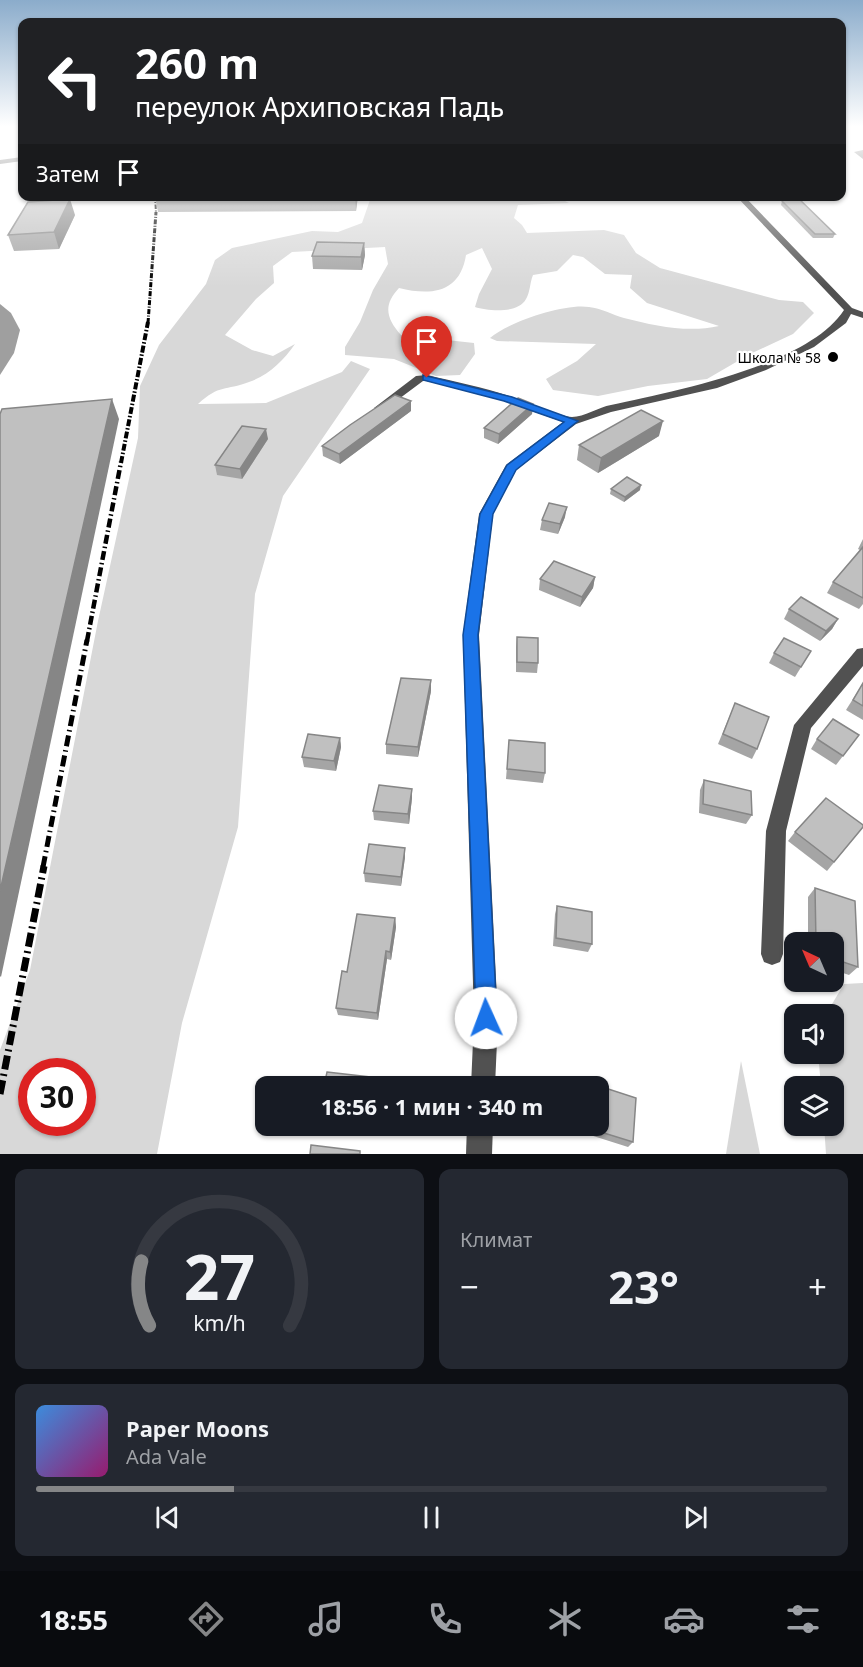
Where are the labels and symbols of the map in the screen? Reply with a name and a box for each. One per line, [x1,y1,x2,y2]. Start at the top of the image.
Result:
pin [401,316,452,378]
place label: Школа № 58 [737,348,821,367]
marker: Школа № 58 [826,350,840,364]
north arrow [784,932,844,992]
position arrow [454,986,518,1050]
speed limit sign: 30 [18,1058,96,1136]

